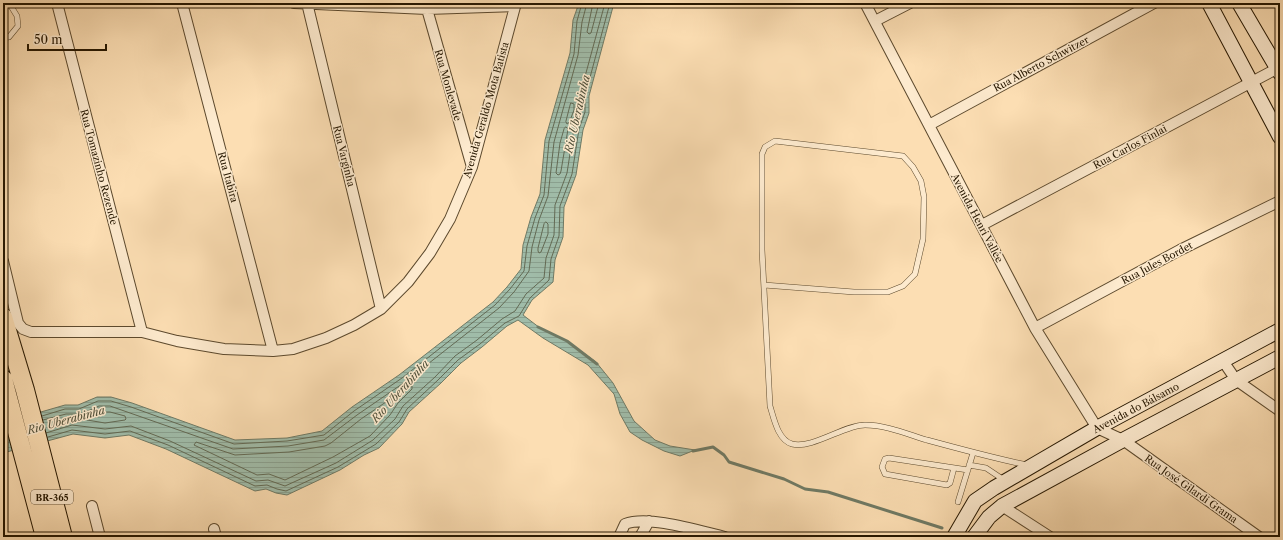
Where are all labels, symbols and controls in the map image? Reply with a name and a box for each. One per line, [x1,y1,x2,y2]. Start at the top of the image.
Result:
scale bar [28,26,106,52]
text: 50 m [34,32,63,47]
street label: Rua Alberto Schwitzer [991,33,1092,95]
street label: Avenida Geraldo Mota Batista [460,40,512,181]
street label: Rua Monlevade [432,48,465,123]
water label: Rio Uberabinha [561,73,593,155]
street label: Rua Tomazinho Rezende [77,108,121,227]
street label: Rua Carlos Finlai [1091,122,1169,172]
street label: Rua Varginha [330,124,358,189]
street label: Rua Itabira [215,150,241,205]
street label: Avenida Henri Vallée [948,170,1006,265]
street label: Rua Jules Bordet [1119,239,1195,287]
water label: Rio Uberabinha [367,356,432,426]
street label: Avenida do Bálsamo [1090,380,1181,437]
water label: Rio Uberabinha [25,403,107,437]
street label: Rua José Gilardi Grama [1142,452,1241,527]
road number: BR-365 [31,490,73,504]

